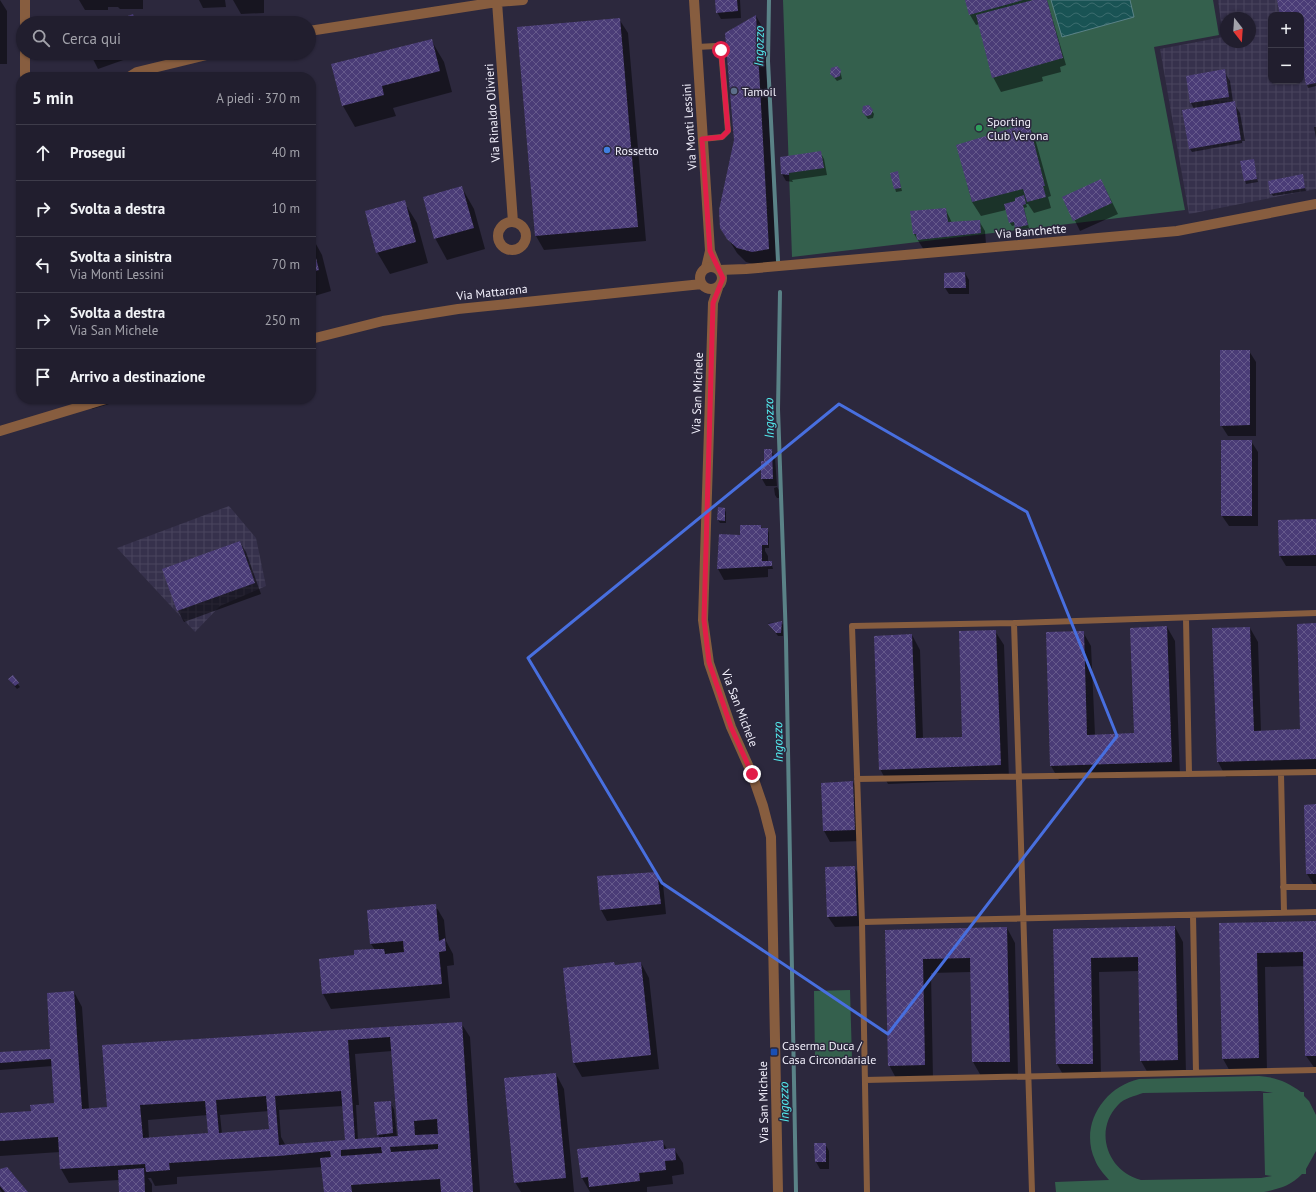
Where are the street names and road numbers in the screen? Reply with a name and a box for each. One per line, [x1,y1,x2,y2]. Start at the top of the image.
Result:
street label: Via Rinaldo Olivieri [481,63,503,164]
street label: Via Monti Lessini [678,83,700,172]
street label: Via Banchette [994,220,1067,242]
street label: Via Mattarana [455,281,528,303]
street label: Via San Michele [688,352,706,435]
street label: Via San Michele [718,666,762,749]
street label: Via San Michele [755,1061,771,1144]

